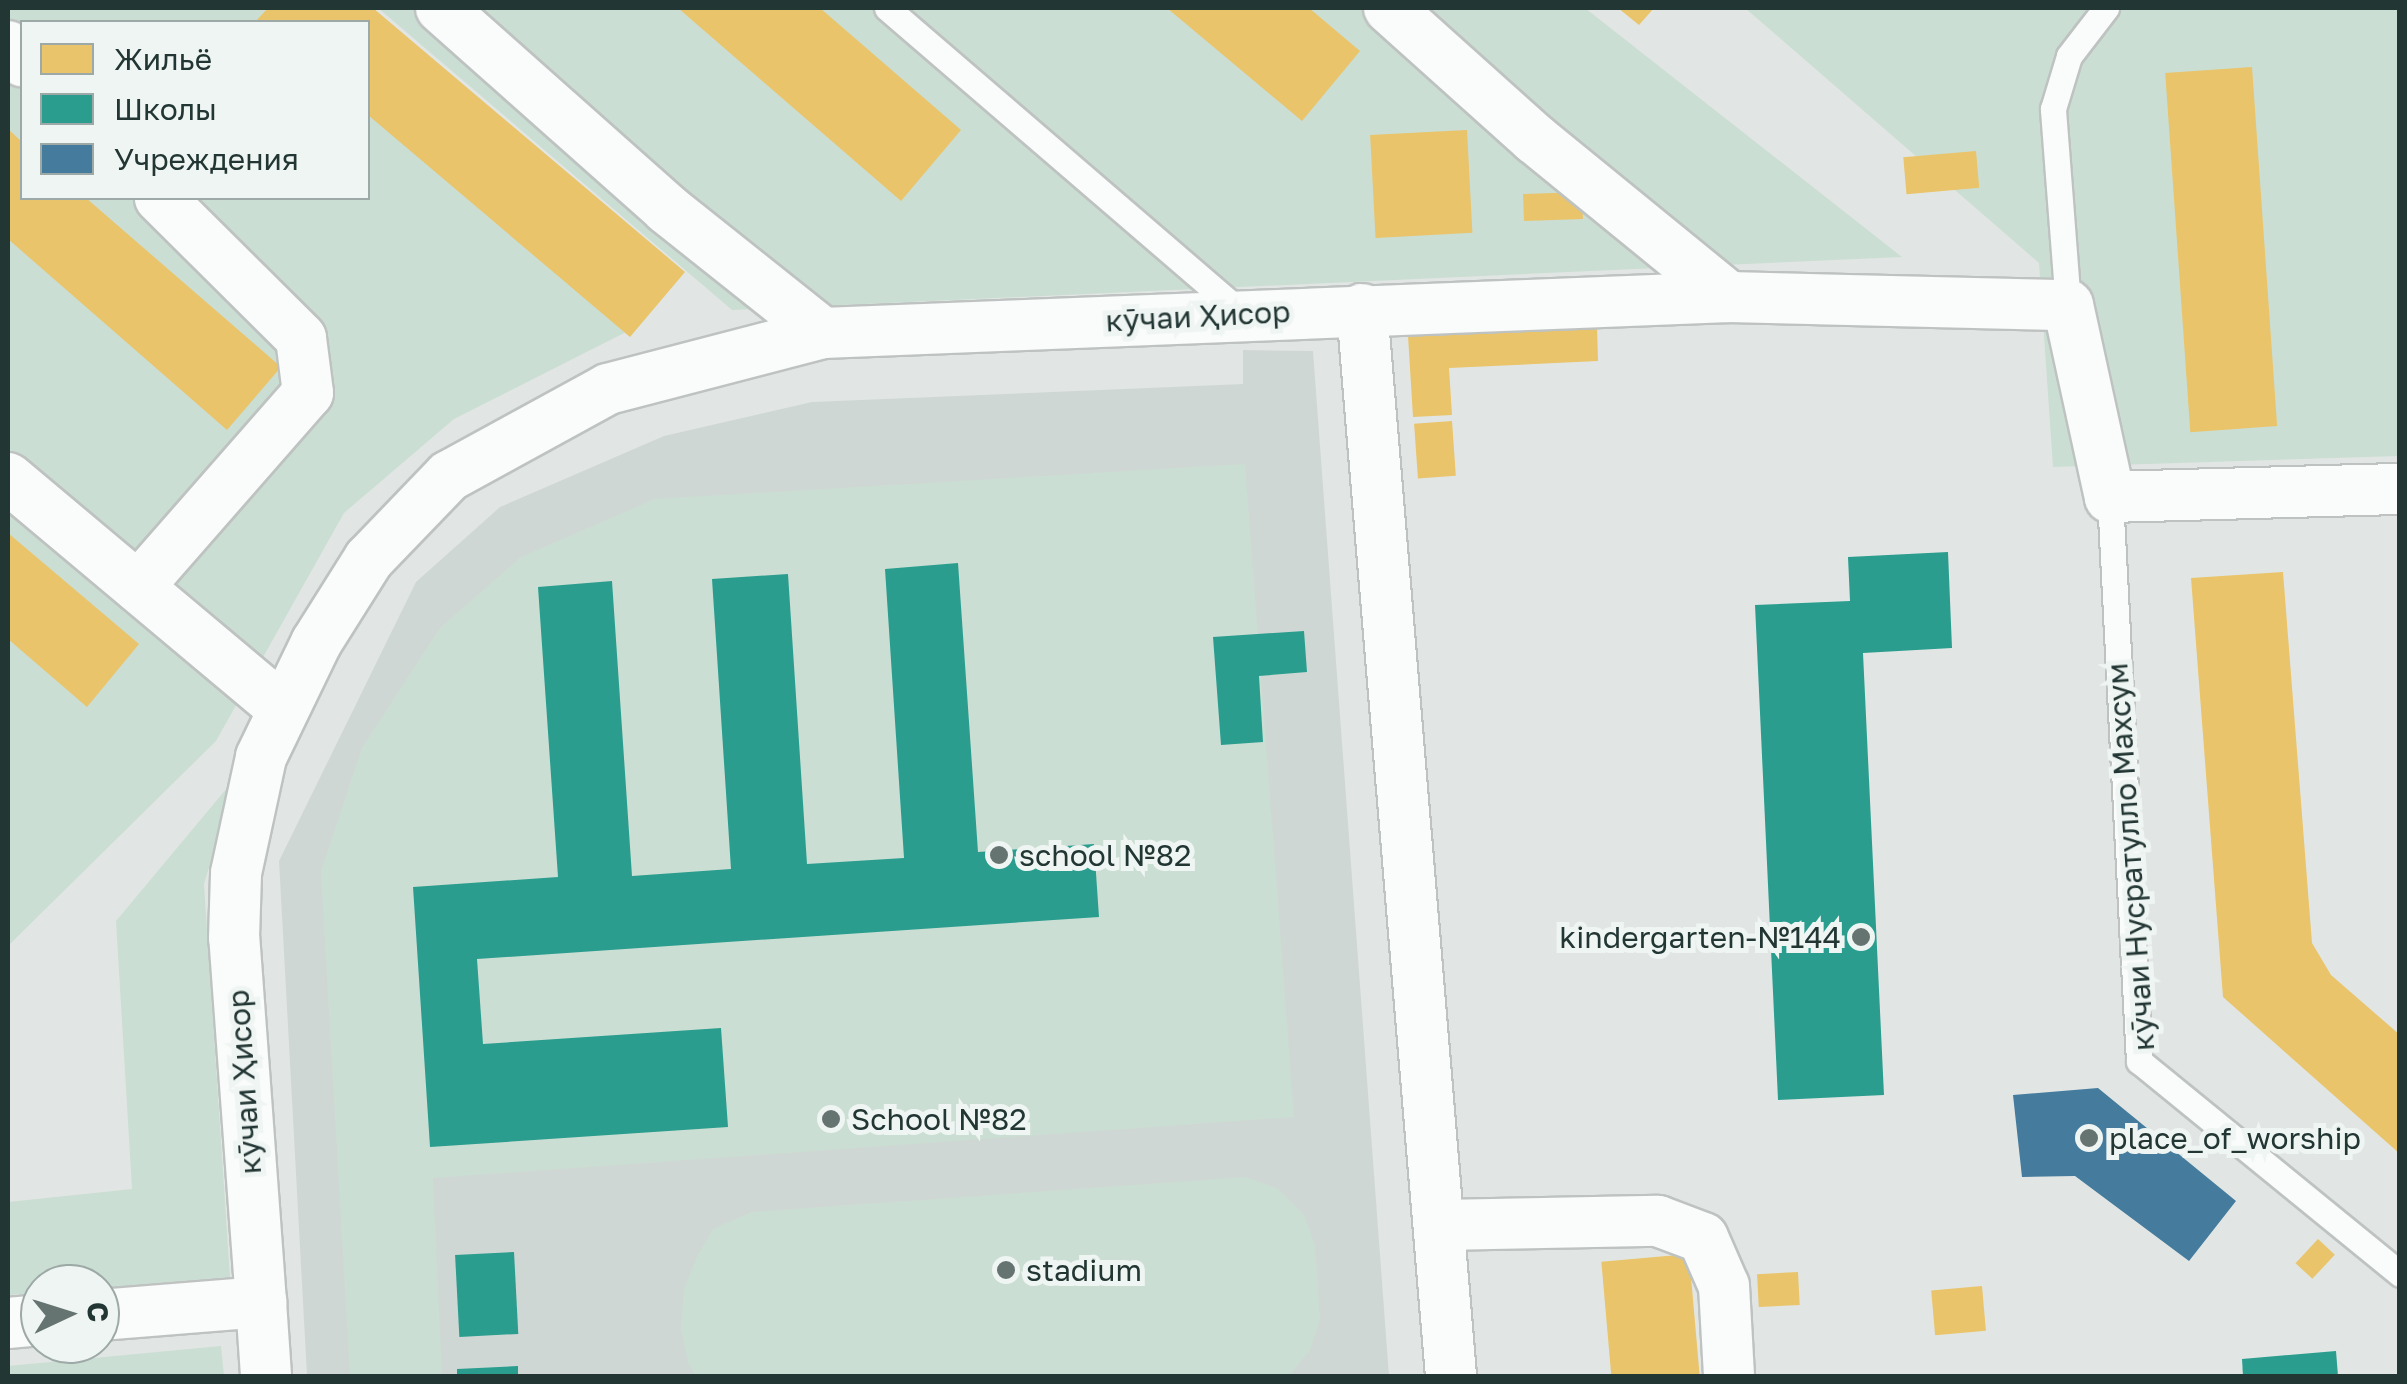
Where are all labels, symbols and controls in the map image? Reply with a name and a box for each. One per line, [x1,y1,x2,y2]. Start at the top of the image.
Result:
legend [20,20,370,200]
text: Жильё [114,41,212,77]
text: Школы [114,91,217,127]
text: Учреждения [114,141,299,177]
street label: кӯчаи Ҳисор [1105,293,1291,339]
street label: кӯчаи Hусратулло Махсум [2098,662,2162,1052]
place label: school №82 [1019,837,1191,873]
marker: school №82 [988,844,1010,866]
place label: kindergarten-№144 [1559,919,1841,955]
marker: kindergarten-№144 [1850,926,1872,948]
street label: кӯчаи Ҳисор [220,988,268,1176]
place label: School №82 [851,1101,1027,1137]
marker: School №82 [820,1108,842,1130]
place label: place_of_worship [2109,1120,2361,1156]
marker: place_of_worship [2078,1127,2100,1149]
place label: stadium [1026,1252,1142,1288]
marker: stadium [995,1259,1017,1281]
north arrow [20,1264,120,1364]
text: С [81,1301,116,1323]

